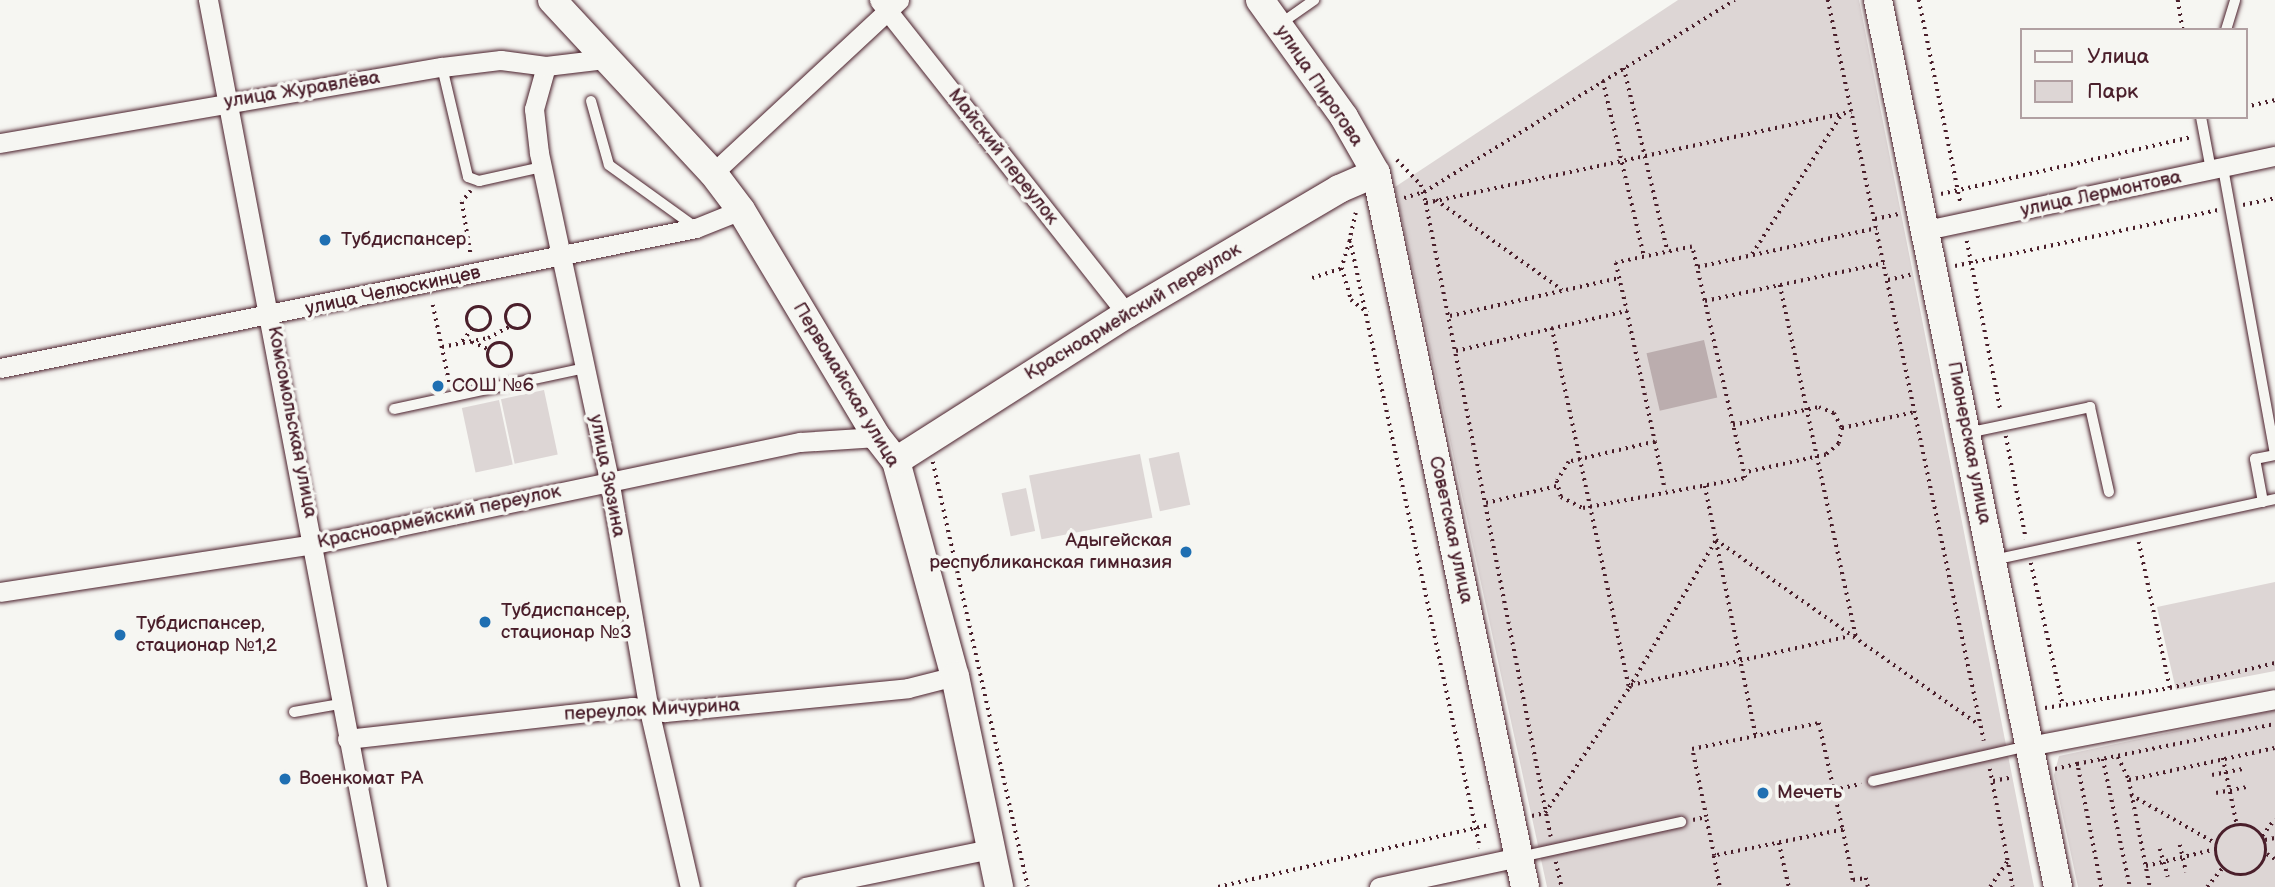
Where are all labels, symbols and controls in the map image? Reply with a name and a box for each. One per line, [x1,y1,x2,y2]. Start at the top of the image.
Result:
street label: улица Пирогова [1270,21,1368,151]
legend [2020,28,2247,119]
text: Улица [2087,44,2149,69]
street label: улица Журавлёва [222,66,382,114]
text: Парк [2087,79,2138,104]
street label: Майский переулок [943,84,1063,230]
street label: улица Лермонтова [2019,166,2183,222]
place label: Тубдиспансер [341,229,466,251]
marker: Тубдиспансер [315,230,335,250]
street label: Красноармейский переулок [1021,238,1245,386]
street label: улица Челюскинцев [303,261,483,321]
street label: Первомайская улица [788,298,904,472]
street label: Комсомольская улица [262,324,322,520]
street label: Пионерская улица [1942,360,1996,526]
place label: СОШ №6 [452,375,534,397]
marker: СОШ №6 [430,378,446,394]
street label: улица Зюзина [584,413,630,539]
street label: Советская улица [1424,454,1478,606]
street label: Красноармейский переулок [315,480,563,554]
place label: Адыгейская республиканская гимназия [929,530,1172,574]
marker: Адыгейская республиканская гимназия [1178,544,1194,560]
place label: Тубдиспансер, стационар №3 [501,600,632,644]
marker: Тубдиспансер, стационар №3 [475,612,495,632]
place label: Тубдиспансер, стационар №1,2 [136,613,277,657]
marker: Тубдиспансер, стационар №1,2 [110,625,130,645]
street label: переулок Мичурина [564,694,740,726]
place label: Военкомат РА [299,768,423,790]
marker: Военкомат РА [277,771,293,787]
place label: Мечеть [1777,782,1842,804]
marker: Мечеть [1755,785,1771,801]

